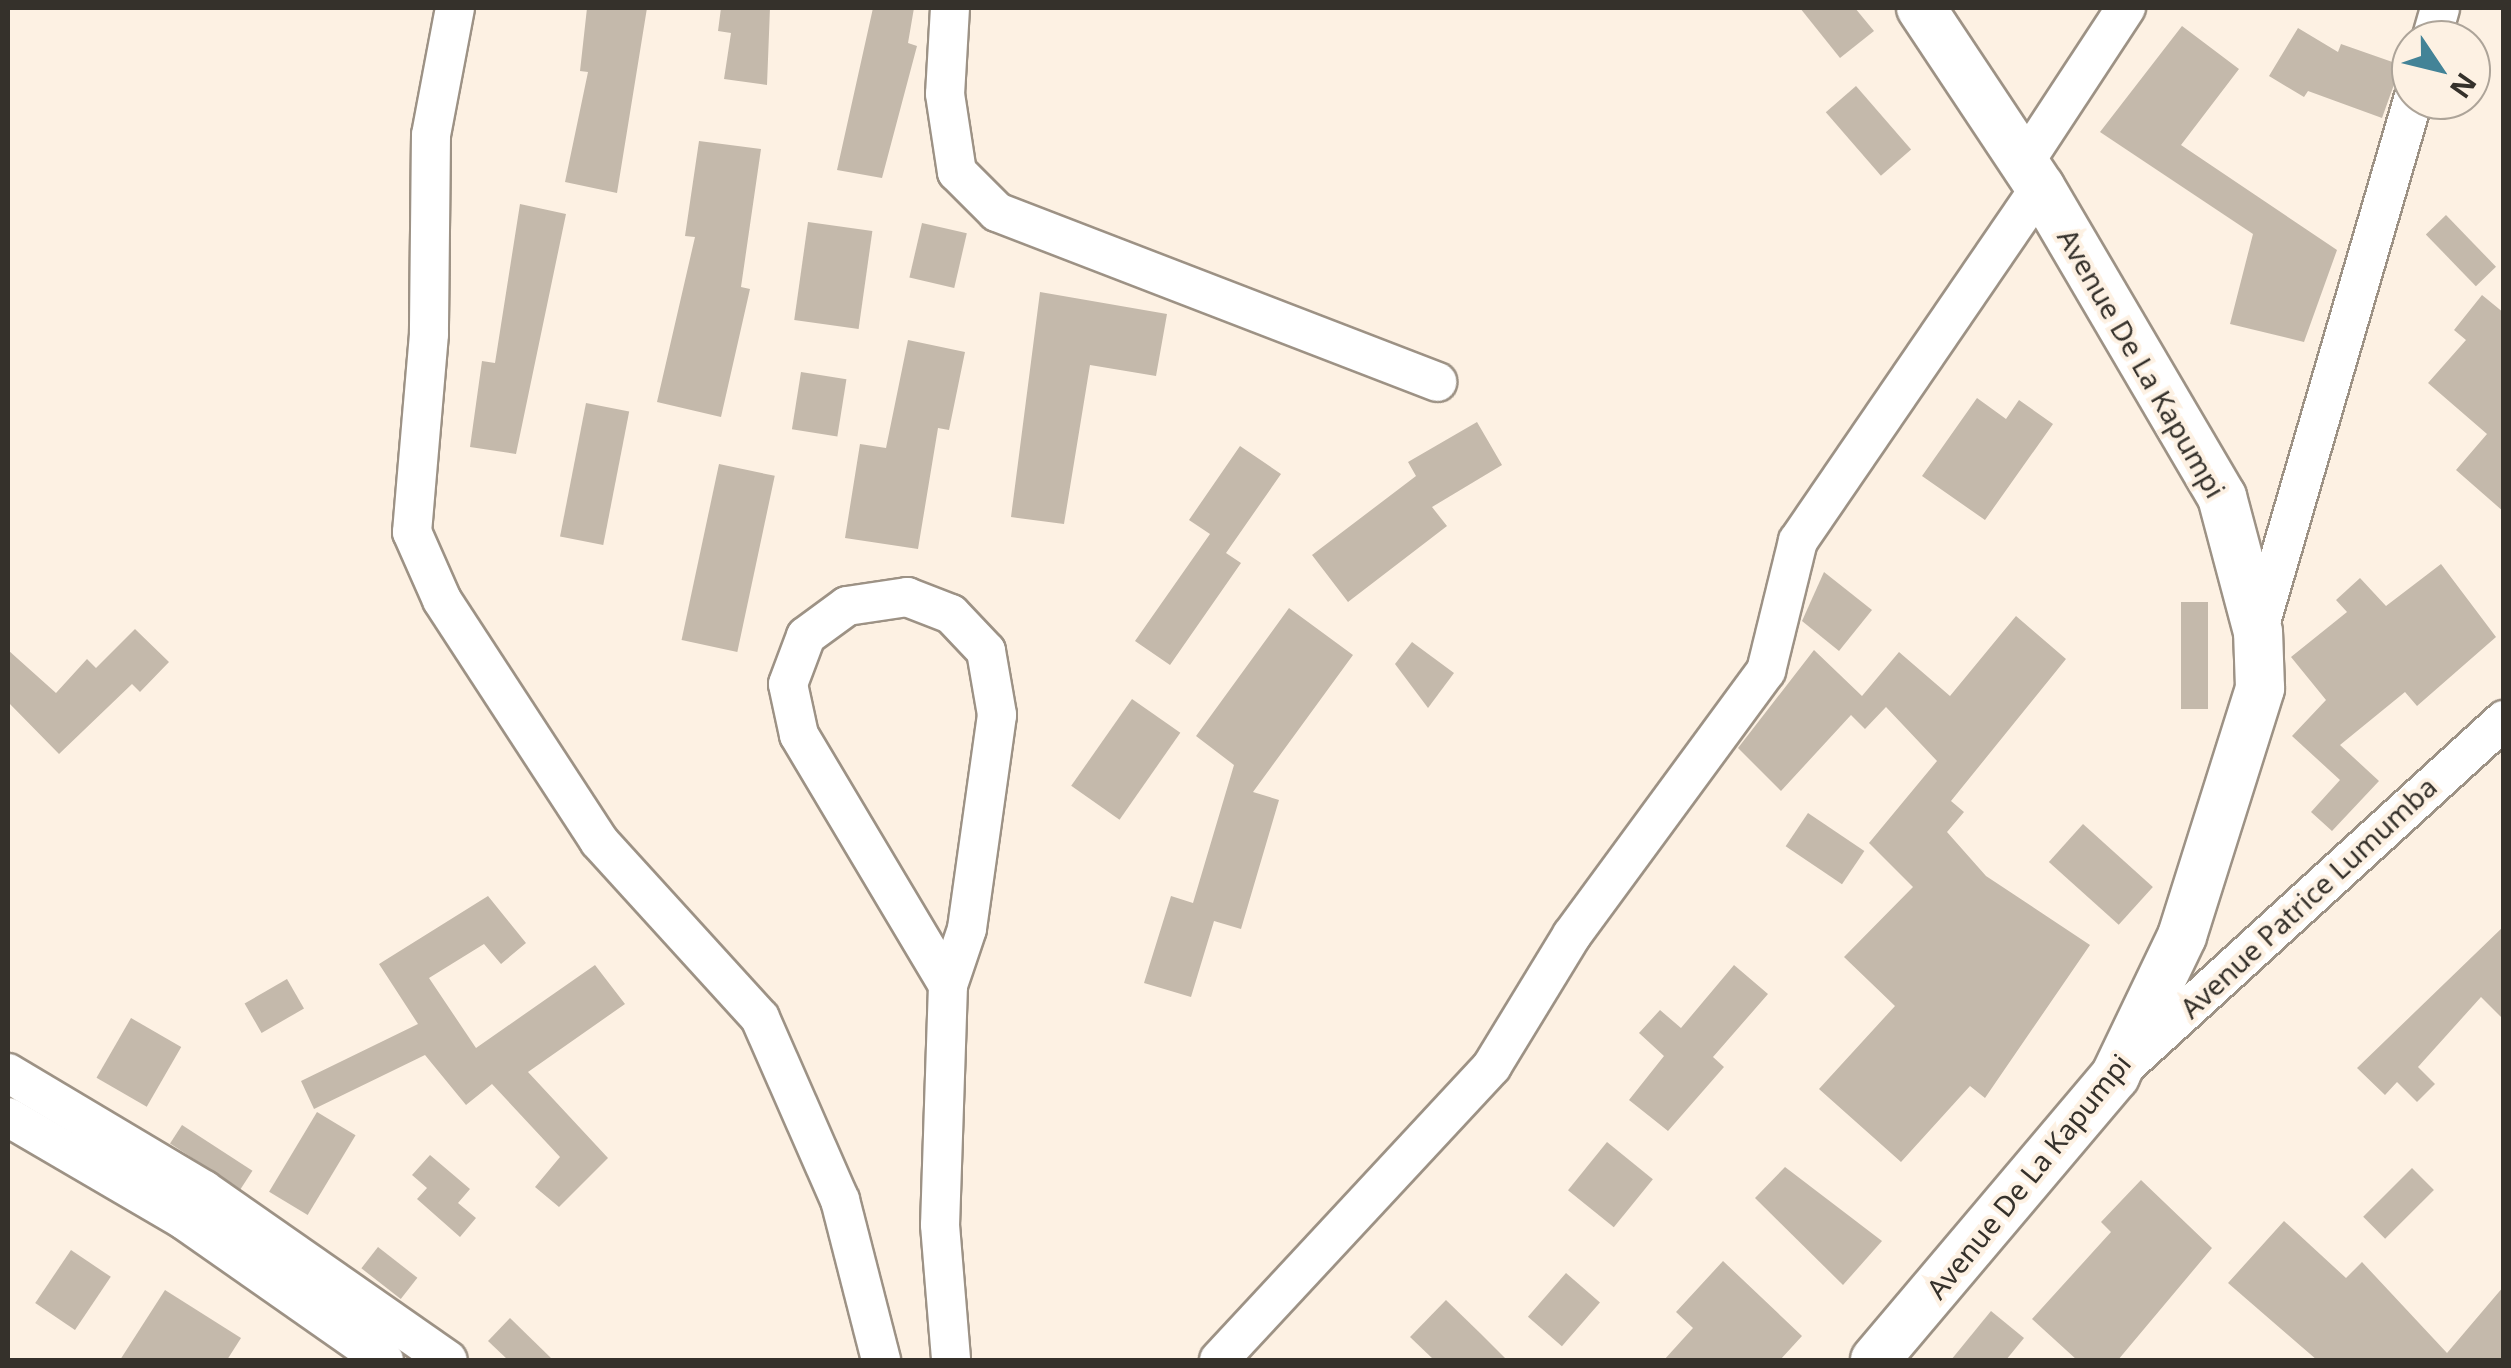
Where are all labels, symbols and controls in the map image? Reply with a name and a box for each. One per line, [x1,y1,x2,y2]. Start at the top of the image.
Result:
north arrow [2391,20,2491,120]
text: N [2442,66,2486,106]
street label: Avenue De La Kapumpi [2051,223,2233,503]
street label: Avenue Patrice Lumumba [2173,769,2443,1025]
street label: Avenue De La Kapumpi [1919,1047,2137,1305]

